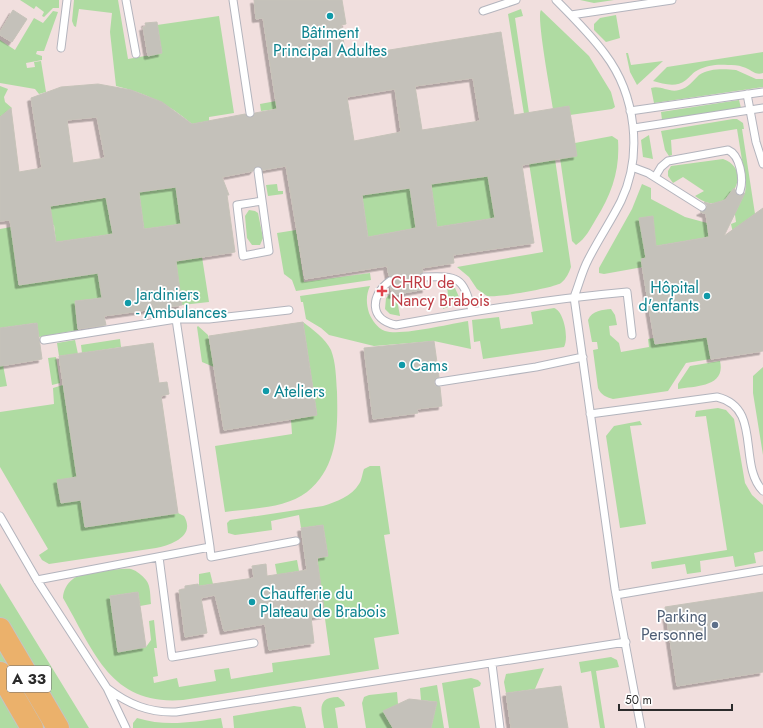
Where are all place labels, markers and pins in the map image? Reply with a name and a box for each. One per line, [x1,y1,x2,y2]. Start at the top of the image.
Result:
marker: Bâtiment Principal Adultes [325,11,335,21]
place label: Bâtiment Principal Adultes [273,21,387,62]
place label: CHRU de Nancy Brabois [391,271,490,312]
place label: Hôpital d'enfants [639,276,699,317]
place label: Jardiniers - Ambulances [134,283,227,324]
marker: CHRU de Nancy Brabois [376,285,388,297]
marker: Hôpital d'enfants [702,291,712,301]
marker: Jardiniers - Ambulances [123,298,133,308]
place label: Cams [410,354,448,377]
marker: Cams [397,360,407,370]
place label: Ateliers [274,380,325,403]
marker: Ateliers [261,386,271,396]
place label: Chaufferie du Plateau de Brabois [260,582,386,623]
marker: Chaufferie du Plateau de Brabois [247,597,257,607]
place label: Parking Personnel [641,605,707,646]
marker: Parking Personnel [710,620,720,630]

